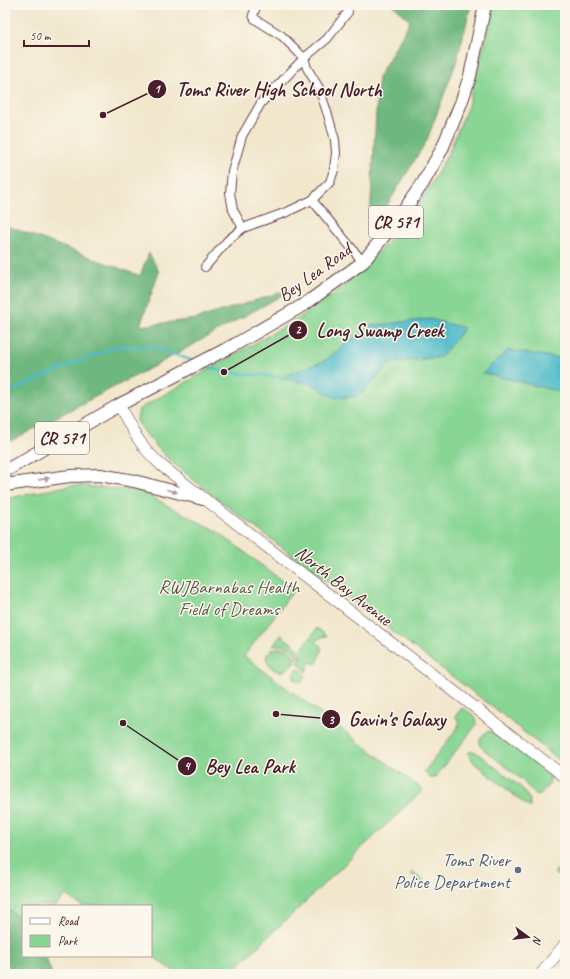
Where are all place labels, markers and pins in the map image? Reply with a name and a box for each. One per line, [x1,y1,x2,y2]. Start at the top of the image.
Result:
callout: Toms River High School North [147,73,390,105]
callout: Long Swamp Creek [288,314,452,346]
callout: Gavin's Galaxy [321,703,453,735]
callout: Bey Lea Park [177,750,302,782]
place label: Toms River Police Department [394,848,512,894]
marker: Toms River Police Department [513,865,523,875]

